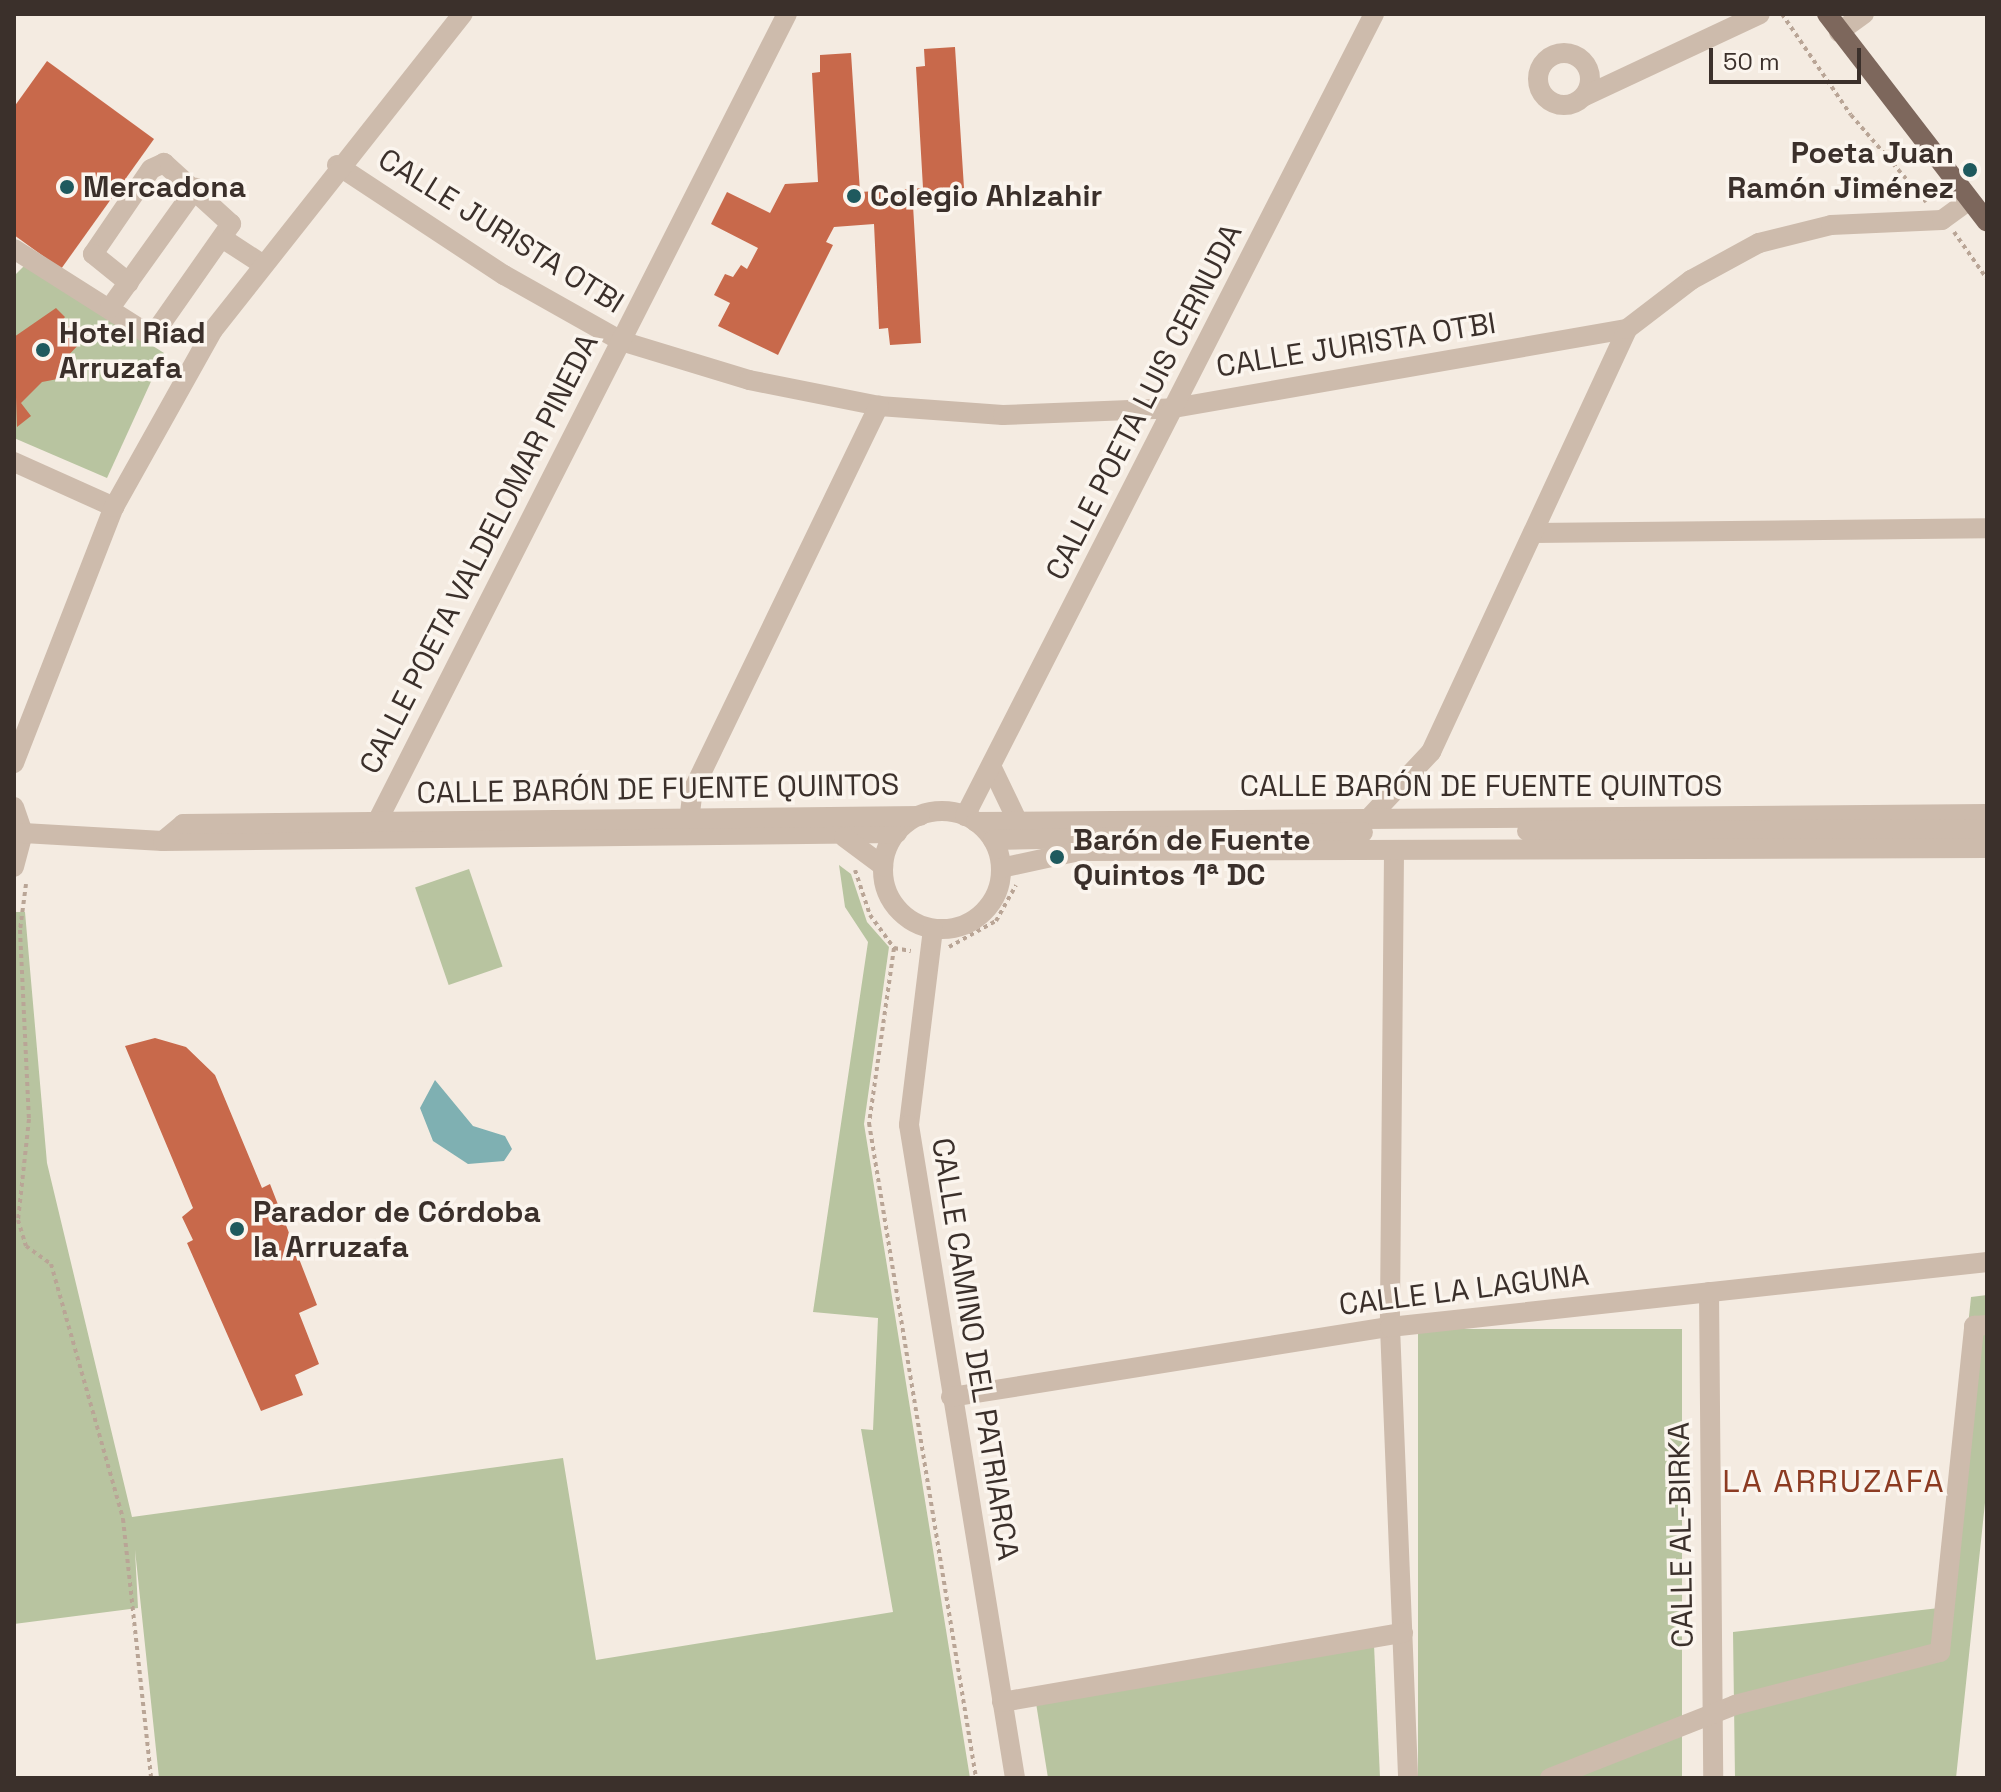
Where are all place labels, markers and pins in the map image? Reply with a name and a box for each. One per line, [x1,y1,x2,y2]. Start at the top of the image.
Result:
place label: Poeta Juan Ramón Jiménez [1727,135,1954,206]
marker: Poeta Juan Ramón Jiménez [1961,161,1979,179]
place label: Mercadona [83,169,246,205]
marker: Mercadona [58,178,76,196]
place label: Colegio Ahlzahir [870,178,1103,214]
marker: Colegio Ahlzahir [845,187,863,205]
place label: Hotel Riad Arruzafa [59,315,206,386]
marker: Hotel Riad Arruzafa [34,341,52,359]
place label: Barón de Fuente Quintos 1ª DC [1073,822,1310,892]
marker: Barón de Fuente Quintos 1ª DC [1048,848,1066,866]
place label: Parador de Córdoba la Arruzafa [253,1194,541,1264]
marker: Parador de Córdoba la Arruzafa [228,1220,246,1238]

